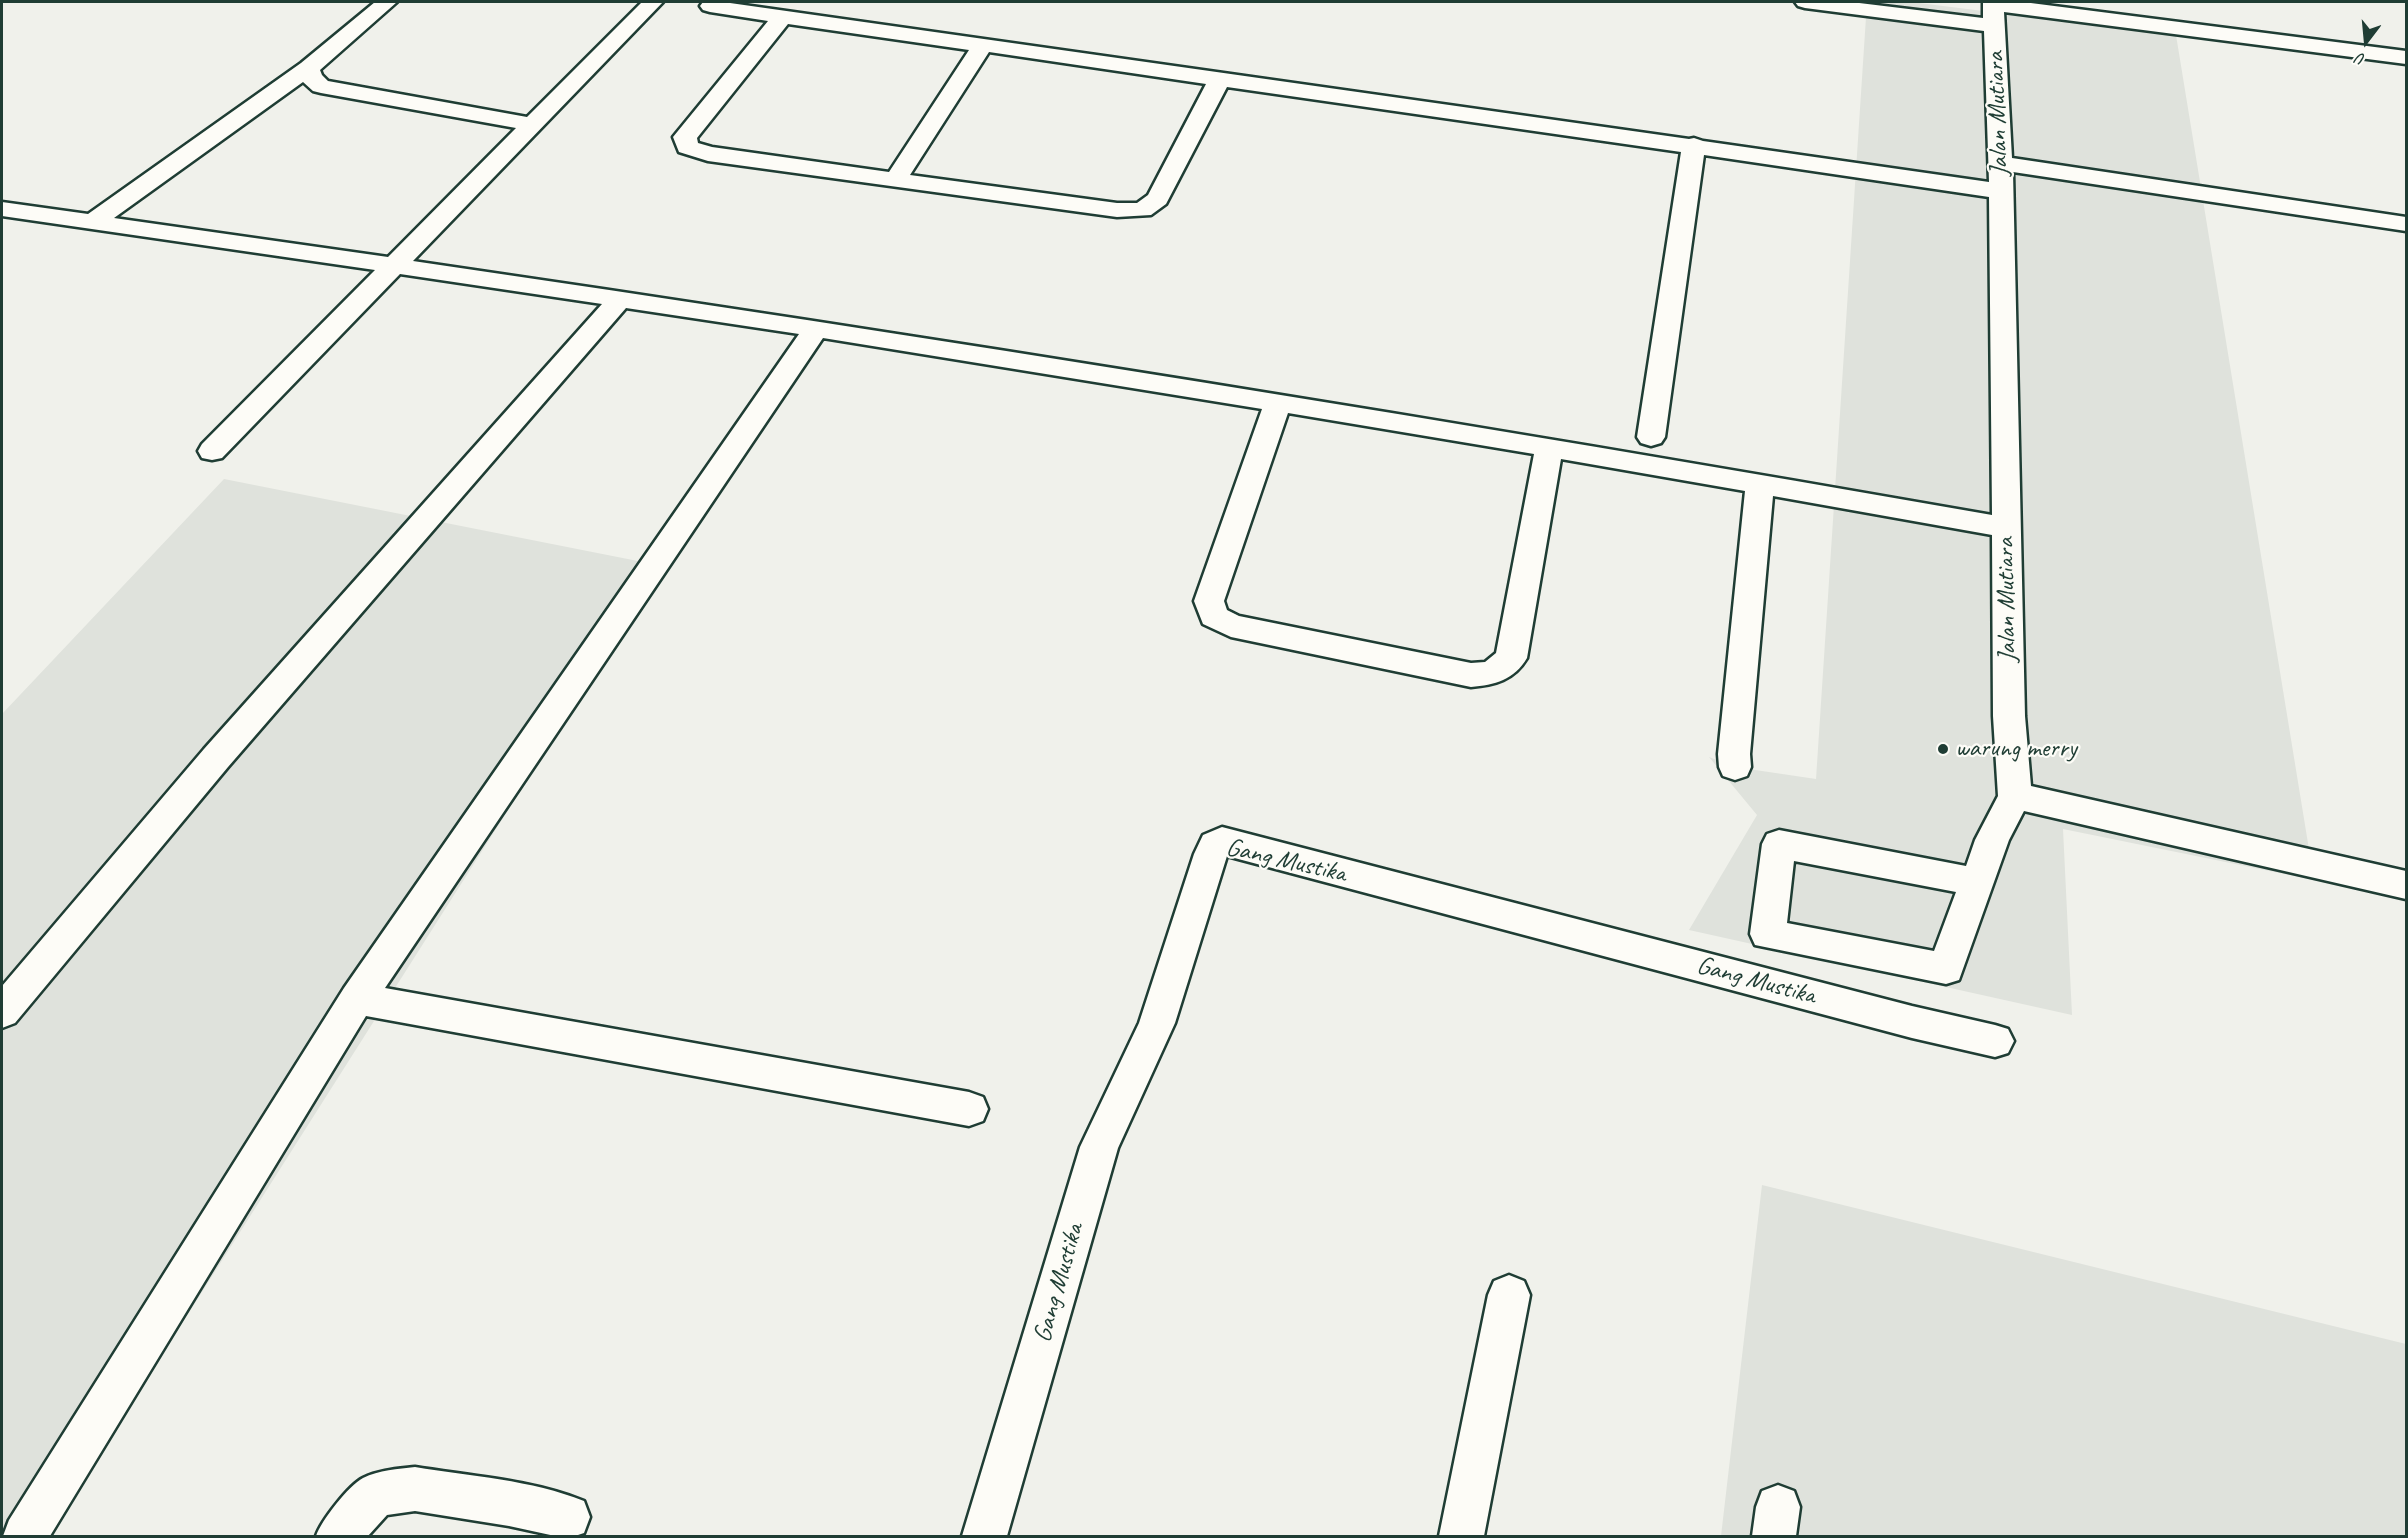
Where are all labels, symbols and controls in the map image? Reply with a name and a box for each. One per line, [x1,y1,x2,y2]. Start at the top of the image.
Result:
north arrow [2336,12,2396,72]
text: U [2355,49,2368,70]
street label: Jalan Mutiara [1980,51,2016,177]
street label: Jalan Mutiara [1990,537,2024,663]
place label: warung merry [1955,733,2077,765]
marker: warung merry [1936,742,1950,756]
street label: Gang Mustika [1223,832,1349,890]
street label: Gang Mustika [1693,950,1819,1012]
street label: Gang Mustika [1027,1220,1091,1346]

